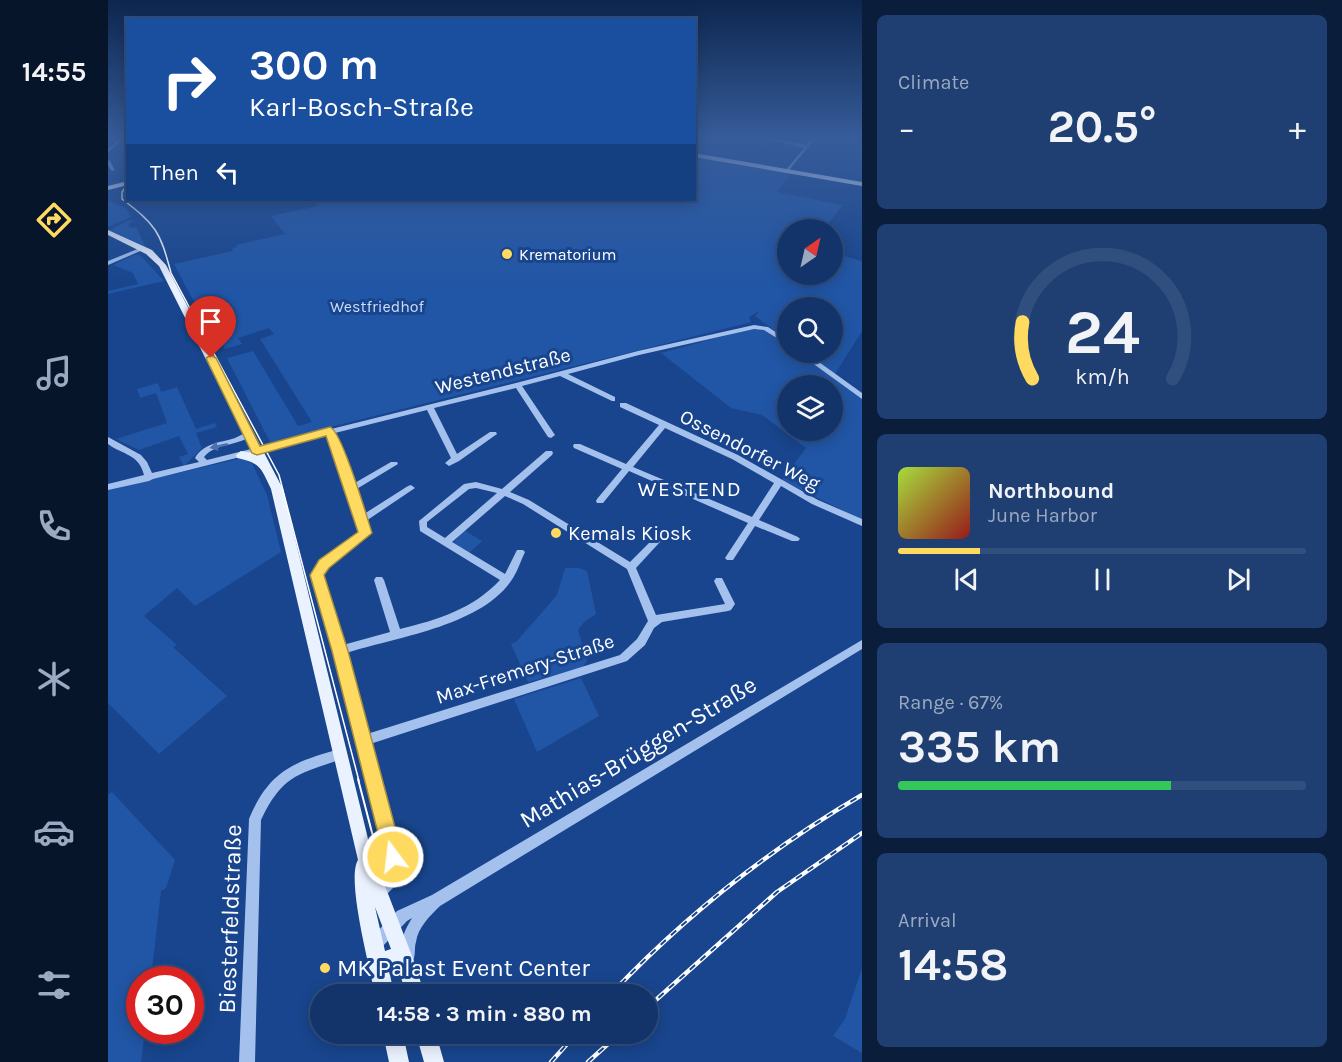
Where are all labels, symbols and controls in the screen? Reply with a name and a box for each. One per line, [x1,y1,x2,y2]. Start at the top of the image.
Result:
text: 300 m [249,40,379,90]
icon: right [150,42,228,120]
text: 14:55 [22,56,86,88]
text: Climate [898,71,969,94]
text: Karl-Bosch-Straße [249,91,474,123]
text: 20.5° [1047,101,1157,153]
text: − [898,109,915,147]
text: + [1289,109,1306,147]
icon: left [211,156,244,189]
text: Then [150,160,199,186]
icon: directions [33,199,75,241]
north arrow [777,219,843,285]
map controls [777,219,843,441]
place label: Krematorium [519,245,616,264]
marker: Krematorium [500,247,514,261]
pin [185,296,236,358]
text: 24 [1065,296,1139,369]
park label: Westfriedhof [330,297,425,316]
button: search [777,297,843,363]
icon: arrive [194,305,227,338]
street label: Westendstraße [433,343,573,399]
icon: music [33,352,75,394]
text: km/h [1075,364,1129,389]
button: layers [777,375,843,441]
street label: Ossendorfer Weg [676,405,824,495]
one-way arrow [209,442,228,451]
district label: WESTEND [638,477,742,501]
text: Northbound [988,478,1114,504]
text: June Harbor [988,504,1097,527]
icon: phone [33,505,75,547]
place label: Kemals Kiosk [568,522,692,545]
marker: Kemals Kiosk [549,526,563,540]
icon: previous [950,563,983,596]
icon: pause [1086,563,1119,596]
icon: next [1222,563,1255,596]
street label: Max-Fremery-Straße [433,629,617,709]
icon: climate [33,658,75,700]
street label: Mathias-Brüggen-Straße [515,670,761,834]
text: Range · 67% [898,691,1003,714]
text: 335 km [898,721,1061,773]
icon: car [33,811,75,853]
street label: Biesterfeldstraße [213,824,247,1014]
position arrow [361,825,425,889]
text: Arrival [898,909,957,932]
text: 14:58 [898,939,1008,991]
place label: MK Palast Event Center [337,954,590,982]
marker: MK Palast Event Center [318,961,332,975]
icon: filters [33,964,75,1006]
speed limit sign: 30 [126,966,204,1044]
text: 14:58 · 3 min · 880 m [376,1001,592,1027]

